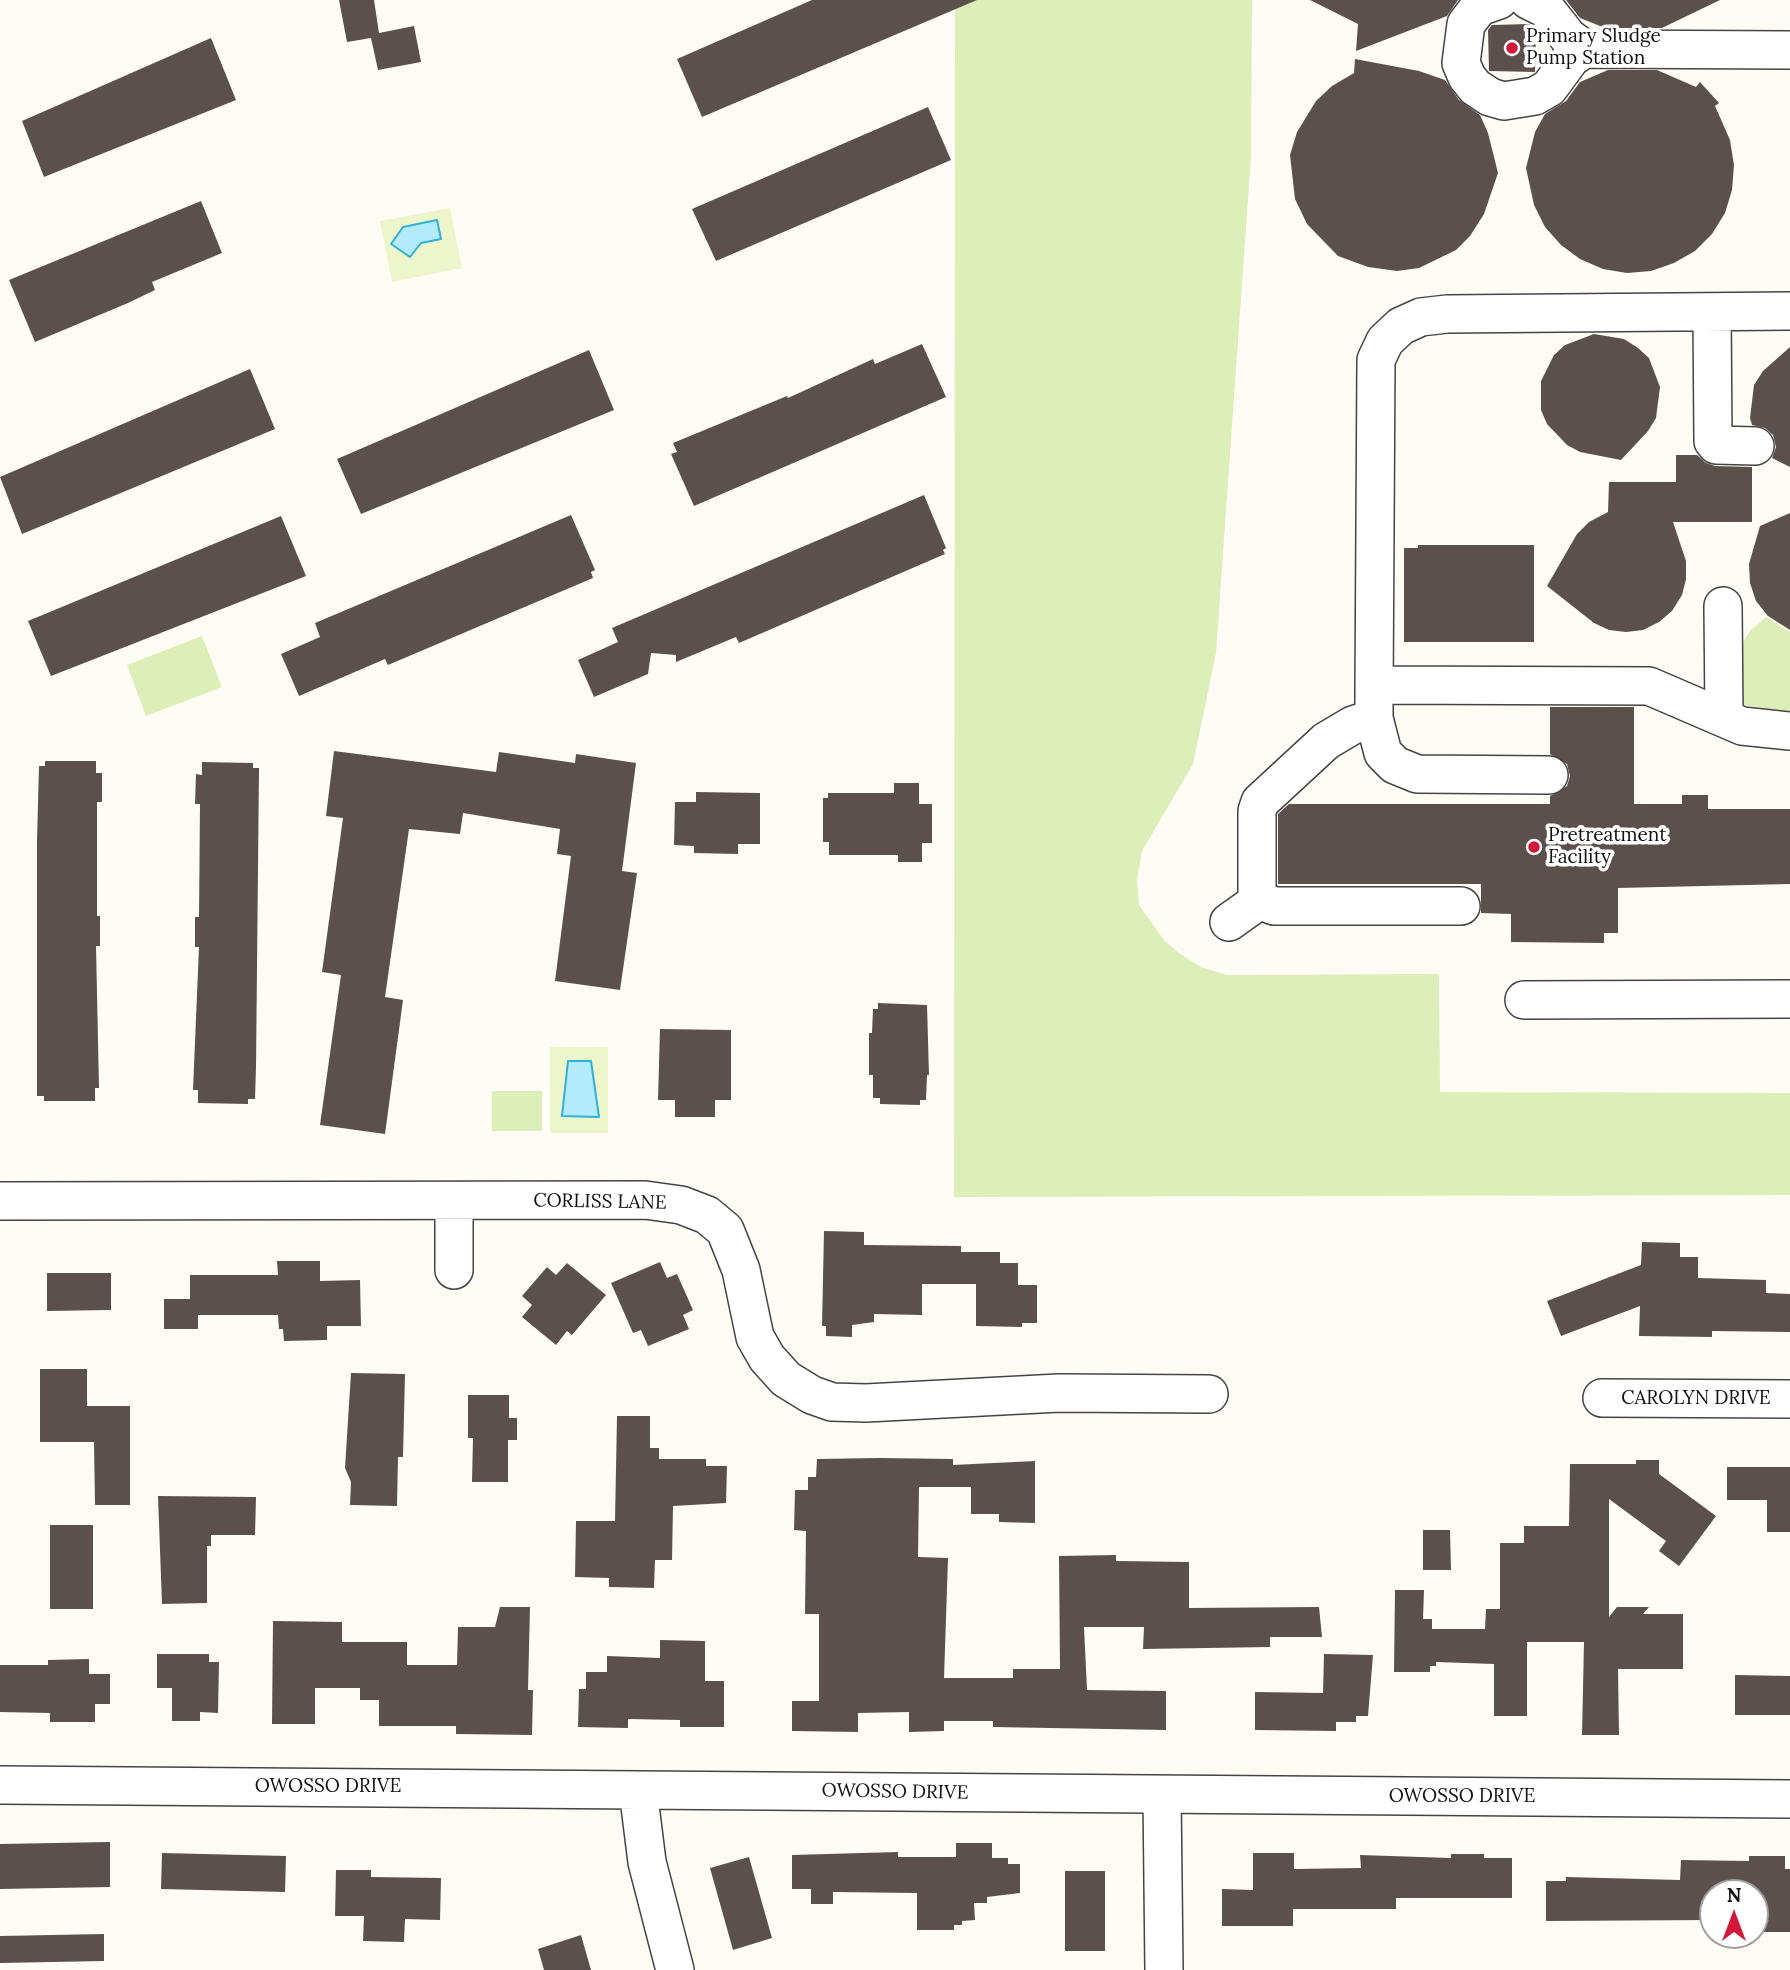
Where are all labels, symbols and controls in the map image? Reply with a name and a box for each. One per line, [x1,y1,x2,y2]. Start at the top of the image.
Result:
place label: Primary Sludge Pump Station [1526,26,1661,70]
marker: Primary Sludge Pump Station [1504,40,1520,56]
place label: Pretreatment Facility [1548,825,1667,869]
marker: Pretreatment Facility [1526,839,1542,855]
street label: CORLISS LANE [533,1189,667,1215]
street label: CAROLYN DRIVE [1621,1388,1771,1410]
street label: OWOSSO DRIVE [255,1776,401,1798]
street label: OWOSSO DRIVE [822,1779,968,1805]
street label: OWOSSO DRIVE [1389,1786,1535,1808]
north arrow [1699,1879,1769,1949]
text: N [1727,1883,1741,1907]

